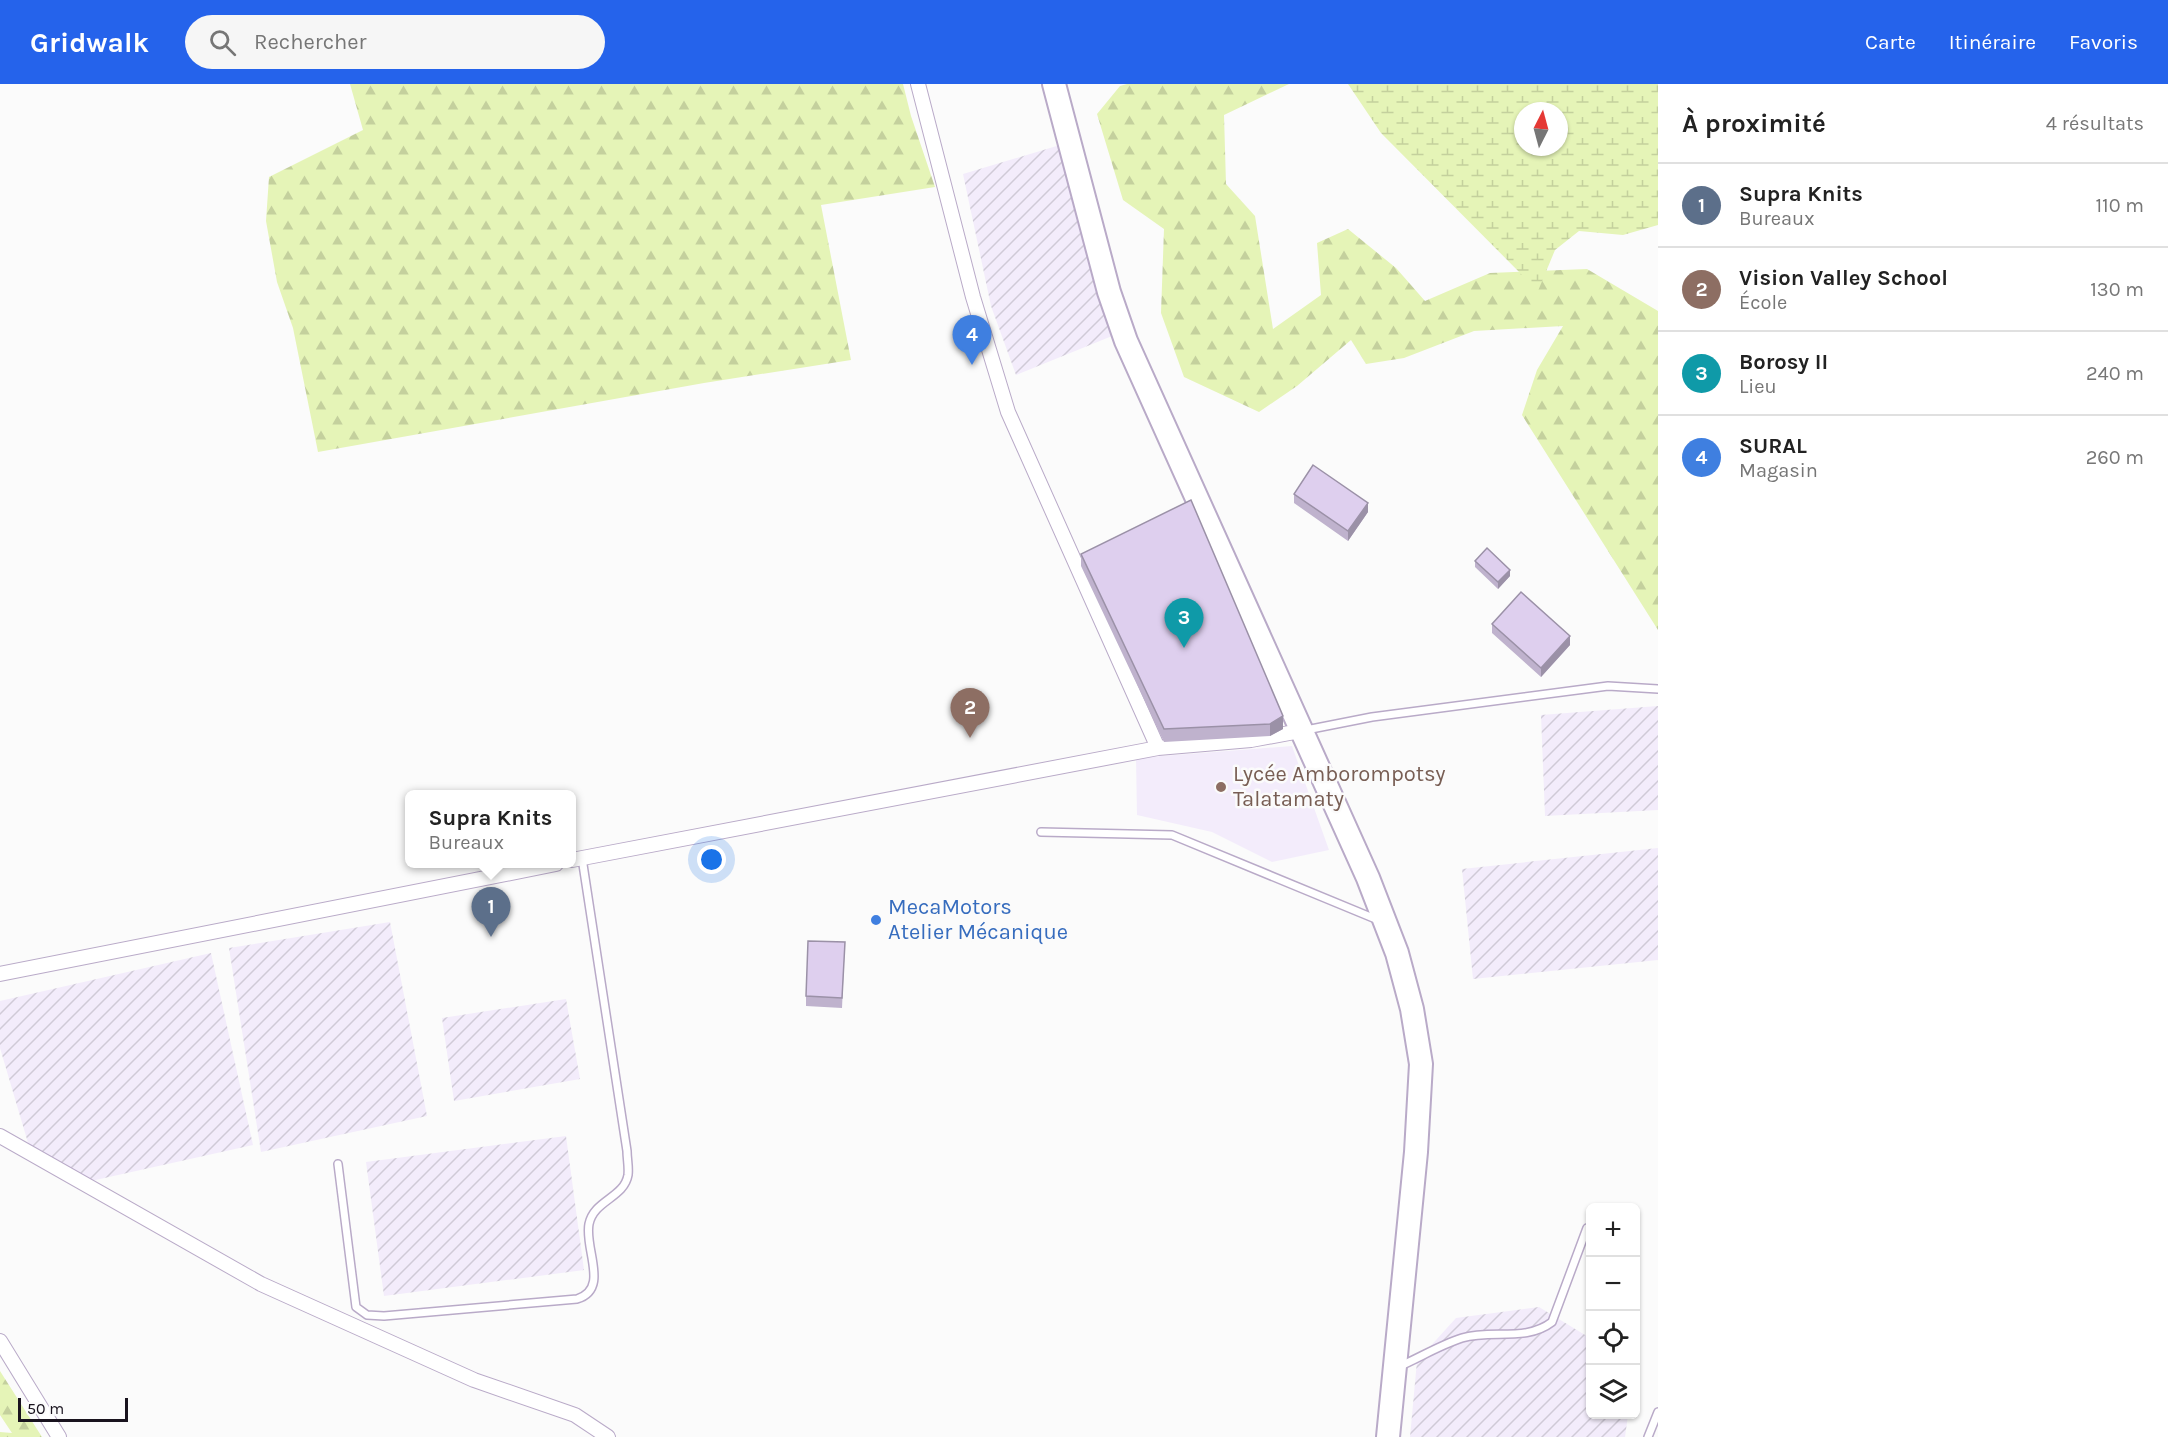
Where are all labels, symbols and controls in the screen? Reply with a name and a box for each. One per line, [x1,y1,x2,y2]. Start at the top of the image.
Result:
search box [185,15,605,69]
text: Gridwalk [30,26,149,59]
icon: search [206,26,239,59]
text: Rechercher [254,29,367,55]
text: Carte [1865,30,1916,54]
text: Itinéraire [1949,30,2036,54]
text: Favoris [2069,30,2138,54]
north arrow [1514,102,1568,156]
text: À proximité [1682,108,1826,139]
text: 4 résultats [2046,112,2144,135]
text: Supra Knits [1739,181,1863,207]
text: 1 [1698,194,1705,217]
text: 110 m [2095,194,2144,217]
text: Bureaux [1739,207,1814,230]
text: Vision Valley School [1739,265,1948,291]
text: 2 [1695,278,1708,301]
text: 130 m [2090,278,2144,301]
text: École [1739,291,1787,314]
pin: 4 [952,316,992,365]
text: Borosy II [1739,349,1828,375]
text: 3 [1695,362,1708,385]
text: 240 m [2086,362,2144,385]
text: Lieu [1739,375,1777,398]
text: SURAL [1739,433,1807,459]
text: 4 [1696,446,1707,469]
text: 260 m [2086,446,2144,469]
text: Magasin [1739,459,1818,482]
pin: 3 [1164,598,1204,648]
pin: 2 [950,688,990,738]
place label: Lycée Amborompotsy Talatamaty [1233,761,1445,812]
marker: Lycée Amborompotsy Talatamaty [1214,780,1228,794]
popup [405,790,576,868]
text: Supra Knits [429,805,552,831]
text: Bureaux [429,831,504,854]
your location [697,845,726,874]
pin: 1 [472,888,510,937]
place label: MecaMotors Atelier Mécanique [888,894,1068,945]
marker: MecaMotors Atelier Mécanique [869,913,883,927]
map controls [1586,1203,1640,1419]
button: + [1586,1203,1640,1257]
button: − [1586,1257,1640,1311]
button: locate [1586,1311,1640,1365]
button: layers [1586,1365,1640,1419]
scale bar [18,1395,128,1422]
text: 50 m [27,1399,64,1418]

